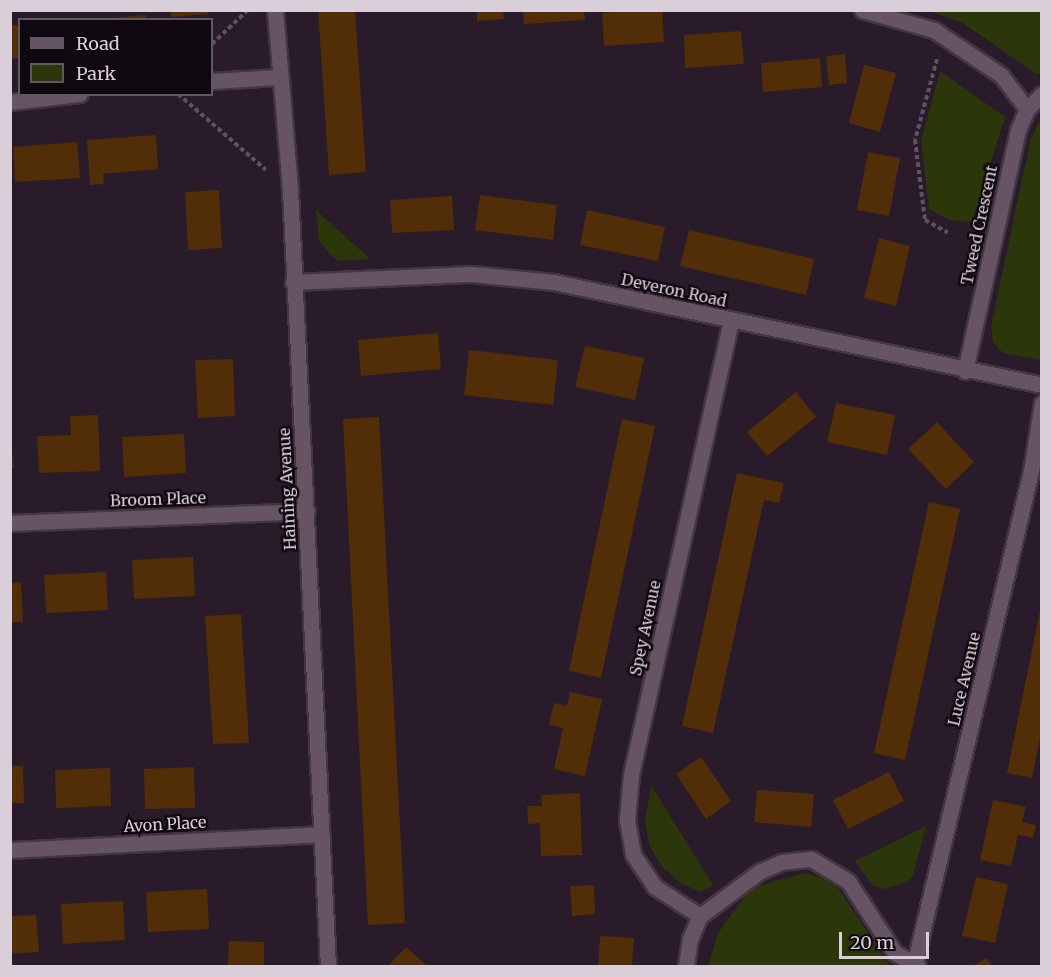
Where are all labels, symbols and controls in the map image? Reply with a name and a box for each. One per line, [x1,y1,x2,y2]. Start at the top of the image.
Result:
legend [18,18,213,96]
text: Road [76,32,120,55]
text: Park [76,62,116,85]
street label: Tweed Crescent [957,163,1001,287]
street label: Deveron Road [619,269,729,311]
street label: Haining Avenue [274,427,300,551]
street label: Broom Place [110,488,206,510]
street label: Spey Avenue [626,578,664,678]
street label: Luce Avenue [944,630,984,728]
street label: Avon Place [123,812,207,836]
scale bar [842,920,932,958]
text: 20 m [850,931,894,954]

